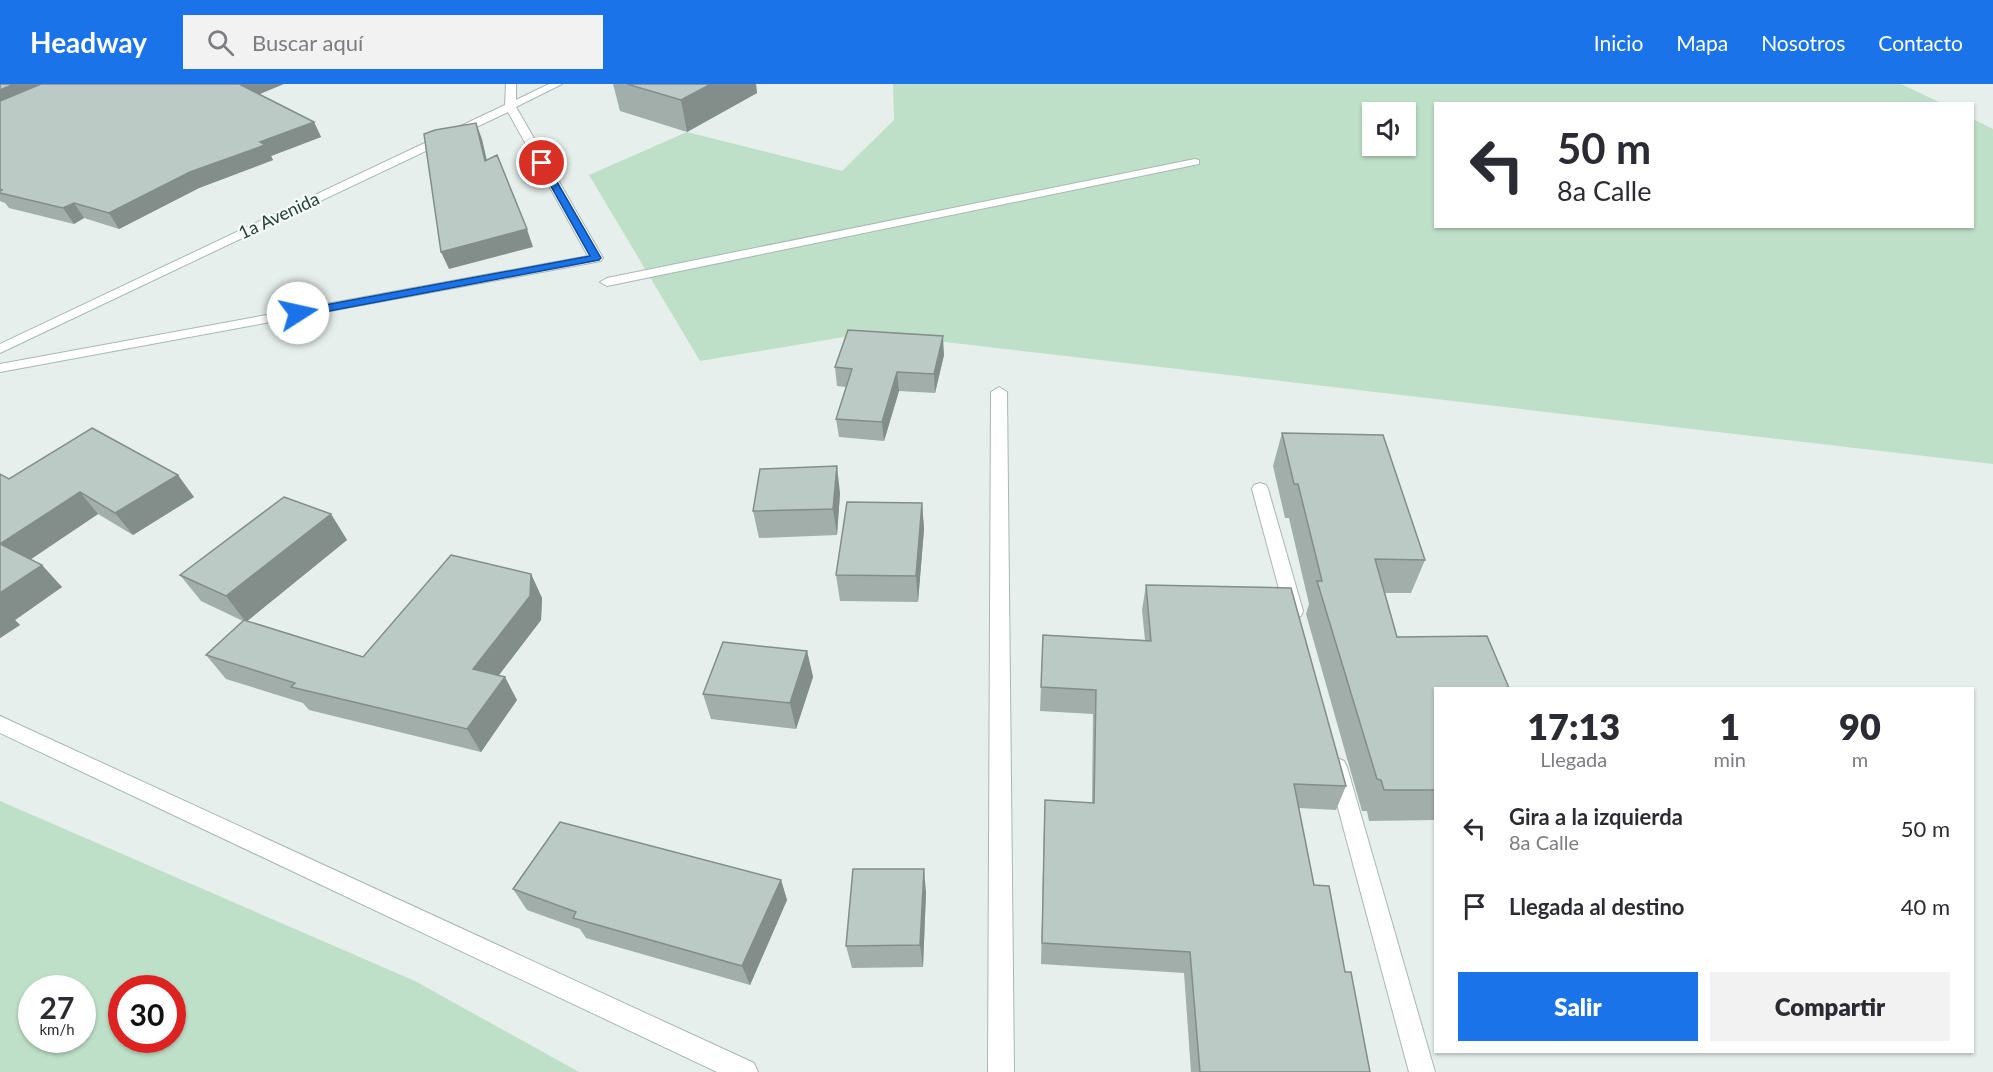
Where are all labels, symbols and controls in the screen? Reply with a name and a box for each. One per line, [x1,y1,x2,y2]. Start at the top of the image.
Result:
search box [183,15,603,69]
text: Headway [30,25,147,59]
icon: search [204,26,237,59]
text: Buscar aquí [252,29,363,56]
text: Inicio [1594,30,1643,55]
text: Mapa [1676,30,1728,55]
text: Nosotros [1761,30,1845,55]
text: Contacto [1878,30,1963,55]
map controls [1362,102,1416,156]
button: sound [1362,102,1416,156]
text: 50 m [1557,123,1651,173]
icon: left [1458,126,1536,204]
pin [516,137,567,188]
icon: arrive [525,146,558,179]
text: 8a Calle [1557,174,1651,207]
street label: 1a Avenida [235,187,323,243]
position arrow [266,281,330,345]
text: 17:13 [1527,704,1620,748]
text: 1 [1719,704,1740,748]
text: 90 [1839,704,1881,748]
text: Llegada [1540,747,1607,771]
text: min [1713,747,1746,771]
text: m [1852,747,1868,771]
text: Gira a la izquierda [1509,803,1683,830]
icon: left [1458,812,1491,845]
text: 50 m [1901,815,1950,842]
text: 8a Calle [1509,830,1579,854]
icon: arrive [1458,890,1491,923]
text: Llegada al destino [1509,893,1685,920]
text: 40 m [1901,893,1950,920]
button: Salir [1458,972,1698,1041]
button: Compartir [1710,972,1950,1041]
speed limit sign: 30 [108,975,186,1053]
text: 27 [40,989,74,1025]
text: km/h [39,1020,75,1038]

